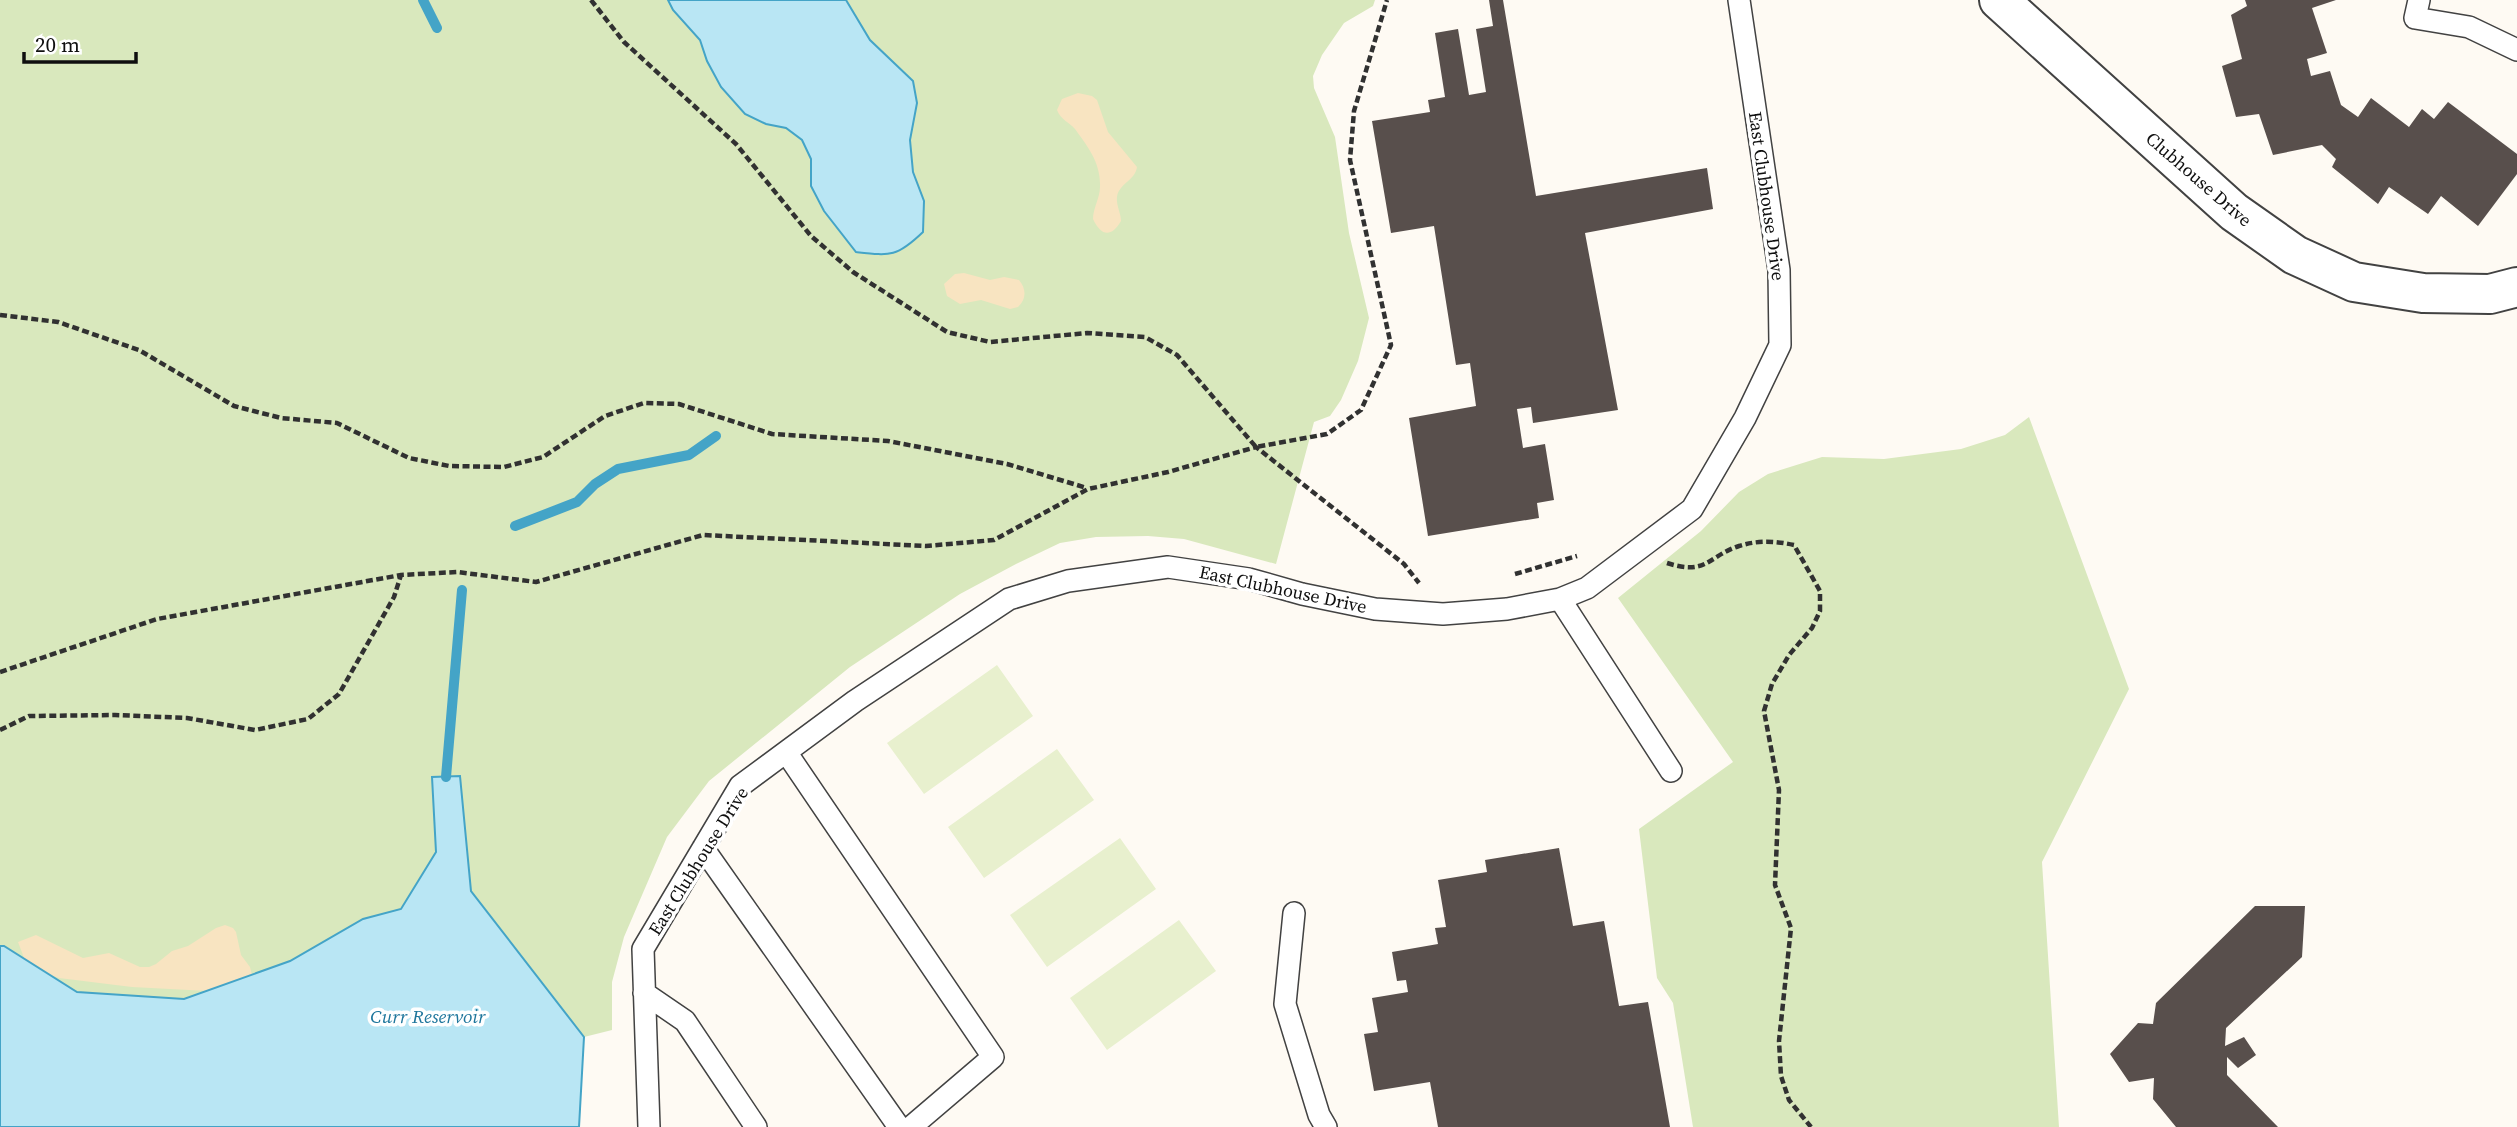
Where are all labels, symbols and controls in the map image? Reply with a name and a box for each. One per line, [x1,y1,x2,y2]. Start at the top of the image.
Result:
scale bar [24,21,136,65]
text: 20 m [35,30,80,59]
street label: East Clubhouse Drive [1743,110,1791,282]
street label: Clubhouse Drive [2141,126,2257,232]
street label: East Clubhouse Drive [1197,559,1369,619]
street label: East Clubhouse Drive [642,782,754,940]
water label: Curr Reservoir [370,1003,487,1029]

